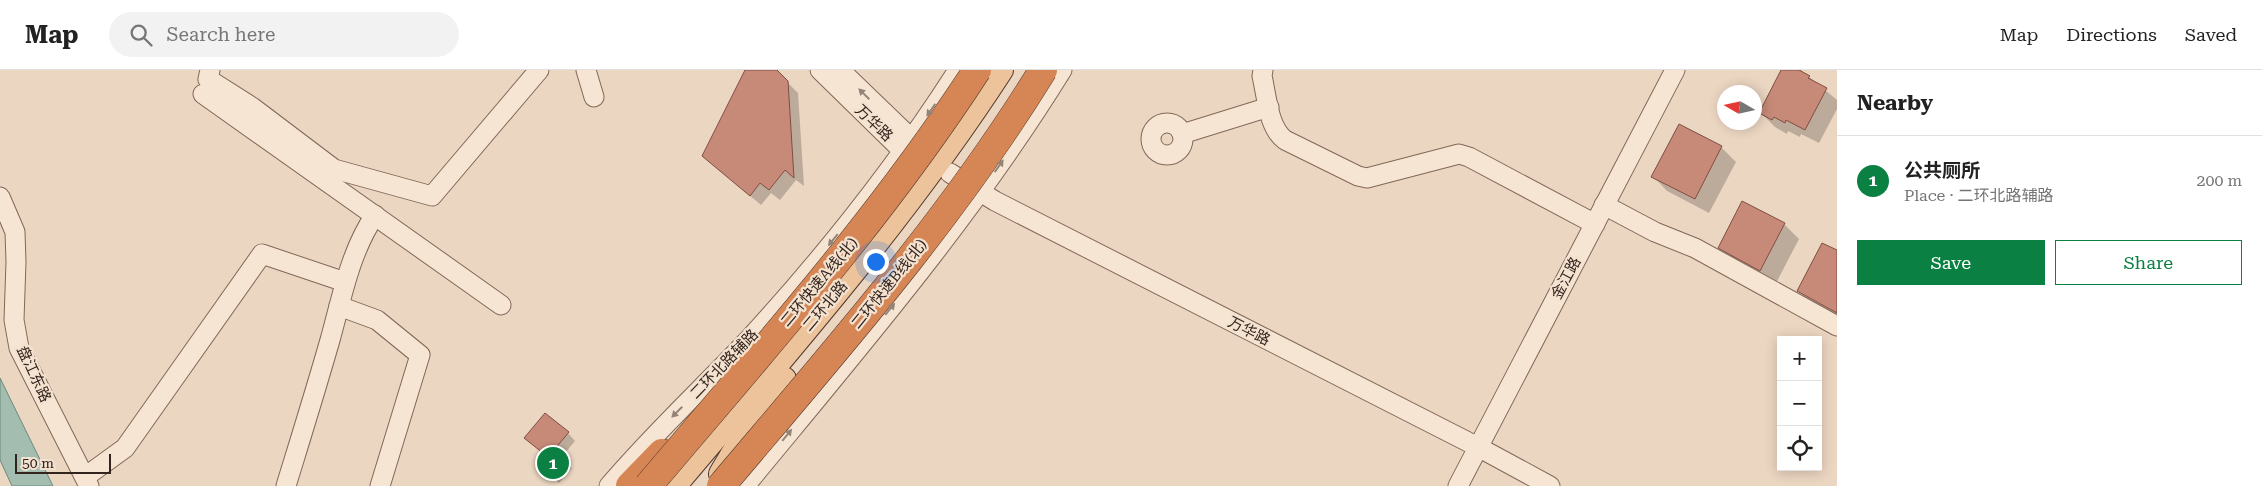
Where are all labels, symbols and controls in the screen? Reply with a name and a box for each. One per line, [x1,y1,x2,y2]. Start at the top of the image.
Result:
search box [109,12,459,57]
text: Map [25,21,79,49]
icon: search [127,21,155,49]
text: Search here [167,23,275,46]
text: Map [2000,24,2038,45]
text: Directions [2066,24,2157,45]
text: Saved [2185,24,2237,45]
north arrow [1717,85,1762,130]
one-way arrow [858,88,870,100]
text: Nearby [1857,91,1933,115]
street label: 万华路 [852,101,896,145]
one-way arrow [926,104,936,117]
text: 公共厕所 [1904,159,1980,182]
one-way arrow [994,160,1005,173]
text: 1 [1869,171,1877,190]
text: 200 m [2196,171,2242,190]
text: Place · 二环北路辅路 [1904,186,2054,205]
one-way arrow [827,233,838,246]
street label: 二环快速A线(北) [777,234,861,330]
street label: 二环快速B线(北) [847,236,931,332]
button: Save [1857,240,2045,285]
button: Share [2055,240,2242,285]
your location [863,249,889,275]
street label: 金江路 [1547,254,1585,302]
street label: 二环北路 [799,277,851,335]
one-way arrow [885,303,896,316]
street label: 万华路 [1225,313,1273,349]
street label: 二环北路辅路 [686,325,762,403]
map controls [1777,336,1822,471]
button: + [1777,336,1822,381]
street label: 盘江东路 [13,343,55,405]
button: − [1777,381,1822,426]
one-way arrow [671,406,683,418]
button: locate [1777,426,1822,471]
one-way arrow [782,428,793,441]
pin: 1 [537,444,569,482]
scale bar [15,451,111,474]
text: 50 m [22,455,54,471]

